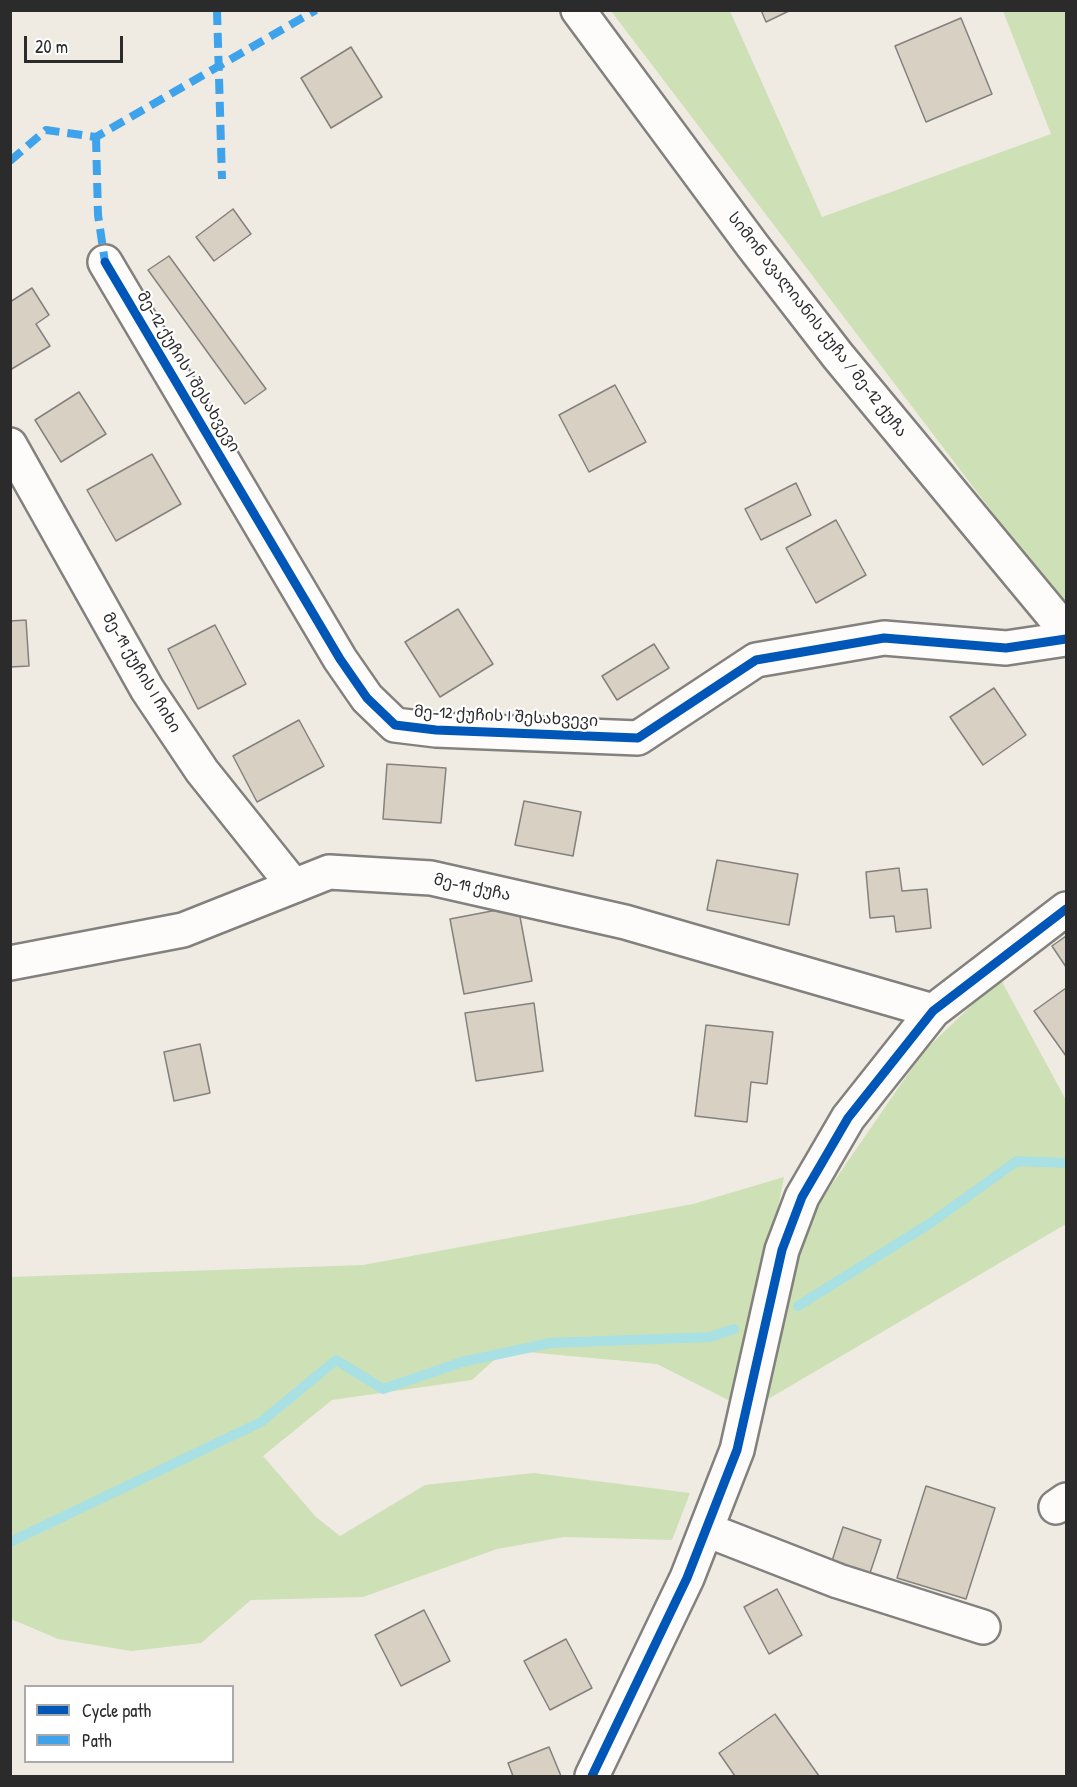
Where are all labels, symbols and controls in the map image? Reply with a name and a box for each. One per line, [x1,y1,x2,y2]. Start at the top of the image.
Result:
scale bar [27,24,126,62]
text: 20 m [35,34,68,59]
street label: სიმონ ავალიანის ქუჩა / მე-12 ქუჩა [723,209,911,441]
street label: მე-12 ქუჩის I შესახვევი [132,288,244,456]
street label: მე-19 ქუჩის I ჩიხი [98,609,184,737]
street label: მე-12 ქუჩის I შესახვევი [413,703,599,731]
street label: მე-19 ქუჩა [432,871,512,905]
legend [24,1685,234,1763]
text: Cycle path [82,1698,151,1723]
text: Path [82,1728,111,1753]

